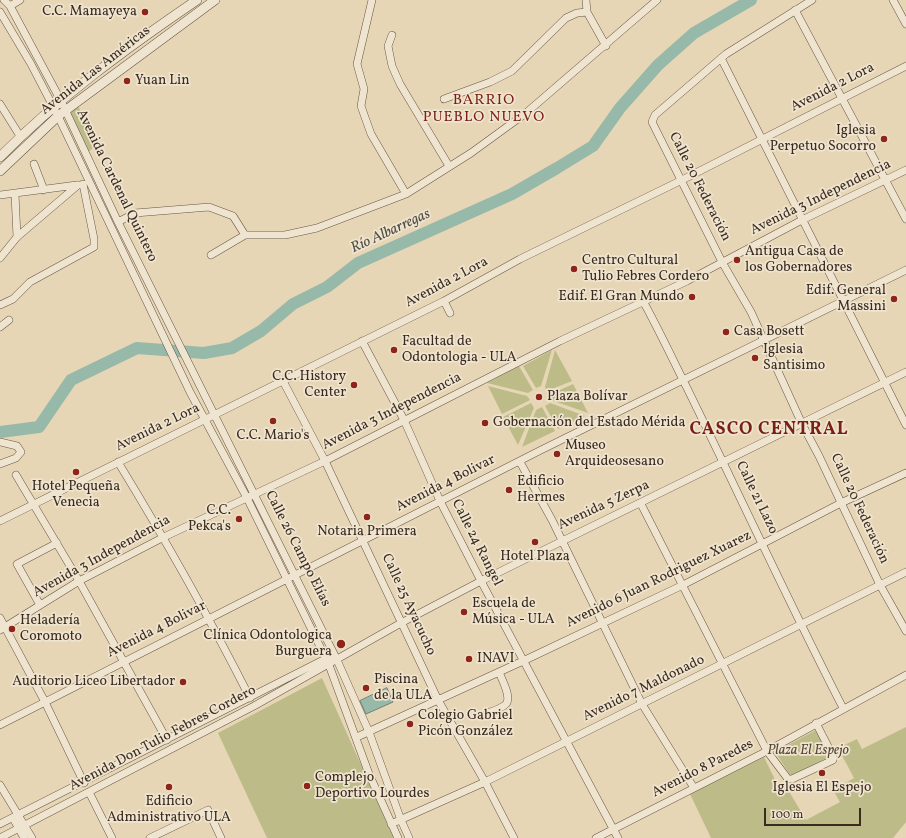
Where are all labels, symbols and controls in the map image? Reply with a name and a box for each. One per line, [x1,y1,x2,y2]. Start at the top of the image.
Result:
place label: C.C. Mamayeya [42,4,137,20]
marker: C.C. Mamayeya [140,7,150,17]
street label: Avenida Las Américas [38,23,154,119]
street label: Avenida 2 Lora [788,60,878,116]
place label: Yuan Lin [135,73,190,89]
marker: Yuan Lin [122,76,132,86]
district label: BARRIO PUEBLO NUEVO [423,92,545,127]
street label: Avenida Cardenal Quintero [72,107,160,265]
place label: Iglesia Perpetuo Socorro [770,123,876,156]
street label: Calle 20 Federación [664,130,734,244]
marker: Iglesia Perpetuo Socorro [879,134,889,144]
street label: Avenida 3 Independencia [748,157,894,239]
water label: Río Albarregas [348,206,434,258]
place label: Antigua Casa de los Gobernadores [745,244,852,276]
place label: Centro Cultural Tulio Febres Cordero [582,253,709,286]
street label: Avenida 2 Lora [403,254,491,312]
marker: Antigua Casa de los Gobernadores [732,255,742,265]
marker: Centro Cultural Tulio Febres Cordero [569,264,579,274]
place label: Edif. General Massini [806,283,886,316]
place label: Edif. El Gran Mundo [559,289,684,305]
marker: Edif. El Gran Mundo [687,292,697,302]
marker: Edif. General Massini [889,294,899,304]
place label: Casa Bosett [734,324,804,340]
marker: Casa Bosett [721,327,731,337]
place label: Facultad de Odontologia - ULA [402,334,517,366]
place label: Iglesia Santisimo [763,342,825,374]
marker: Facultad de Odontologia - ULA [389,345,399,355]
marker: Iglesia Santisimo [750,353,760,363]
place label: C.C. History Center [272,369,346,402]
street label: Avenida 3 Independencia [319,369,465,455]
marker: C.C. History Center [349,380,359,390]
place label: Plaza Bolívar [547,389,628,405]
marker: Plaza Bolívar [534,392,544,402]
street label: Avenida 2 Lora [113,400,203,456]
place label: Gobernación del Estado Mérida [493,415,685,431]
marker: C.C. Mario's [268,416,278,426]
marker: Gobernación del Estado Mérida [480,418,490,428]
district label: CASCO CENTRAL [689,420,849,442]
place label: C.C. Mario's [236,428,310,444]
place label: Museo Arquideosesano [565,438,664,470]
marker: Museo Arquideosesano [552,449,562,459]
street label: Calle 20 Federación [826,451,892,567]
street label: Avenida 4 Bolivar [394,452,498,516]
street label: Calle 21 Lazo [731,459,781,537]
marker: Hotel Pequeña Venecia [71,467,81,477]
place label: Edificio Hermes [517,474,565,506]
street label: Avenida 5 Zerpa [556,477,652,535]
place label: Hotel Pequeña Venecia [32,479,120,512]
marker: Edificio Hermes [504,485,514,495]
street label: Calle 26 Campo Elías [260,488,334,610]
street label: Calle 24 Rangel [447,497,505,589]
place label: C.C. Pekca's [188,503,231,536]
street label: Avenida 3 Independencia [30,512,174,602]
marker: Notaria Primera [362,512,372,522]
marker: C.C. Pekca's [234,514,244,524]
place label: Notaria Primera [317,524,417,540]
street label: Avenido 6 Juan Rodriguez Xuarez [564,528,754,632]
marker: Hotel Plaza [530,537,540,547]
place label: Hotel Plaza [500,549,570,565]
street label: Calle 25 Ayacucho [377,551,439,659]
place label: Escuela de Música - ULA [472,596,555,628]
street label: Avenida 4 Bolivar [105,598,209,662]
marker: Escuela de Música - ULA [459,607,469,617]
place label: Heladería Coromoto [20,613,82,646]
marker: Heladería Coromoto [7,624,17,634]
place label: Clínica Odontologica Burguera [204,628,332,660]
marker: Clínica Odontologica Burguera [335,638,347,650]
place label: INAVI [477,651,514,667]
street label: Avenido 7 Maldonado [580,652,708,726]
marker: INAVI [464,654,474,664]
place label: Piscina de la ULA [374,672,432,704]
place label: Auditorio Liceo Libertador [12,674,175,690]
marker: Auditorio Liceo Libertador [178,677,188,687]
street label: Avenida Don Tulio Febres Cordero [67,683,259,795]
marker: Piscina de la ULA [361,683,371,693]
place label: Colegio Gabriel Picón González [418,708,513,740]
marker: Colegio Gabriel Picón González [405,719,415,729]
street label: Avenido 8 Paredes [649,736,757,802]
park label: Plaza El Espejo [767,743,849,759]
marker: Iglesia El Espejo [817,768,827,778]
place label: Complejo Deportivo Lourdes [315,770,429,802]
place label: Iglesia El Espejo [773,780,871,796]
marker: Complejo Deportivo Lourdes [302,781,312,791]
marker: Edificio Administrativo ULA [164,782,174,792]
place label: Edificio Administrativo ULA [107,794,231,826]
scale bar [766,800,863,826]
text: 100 m [771,807,803,823]

